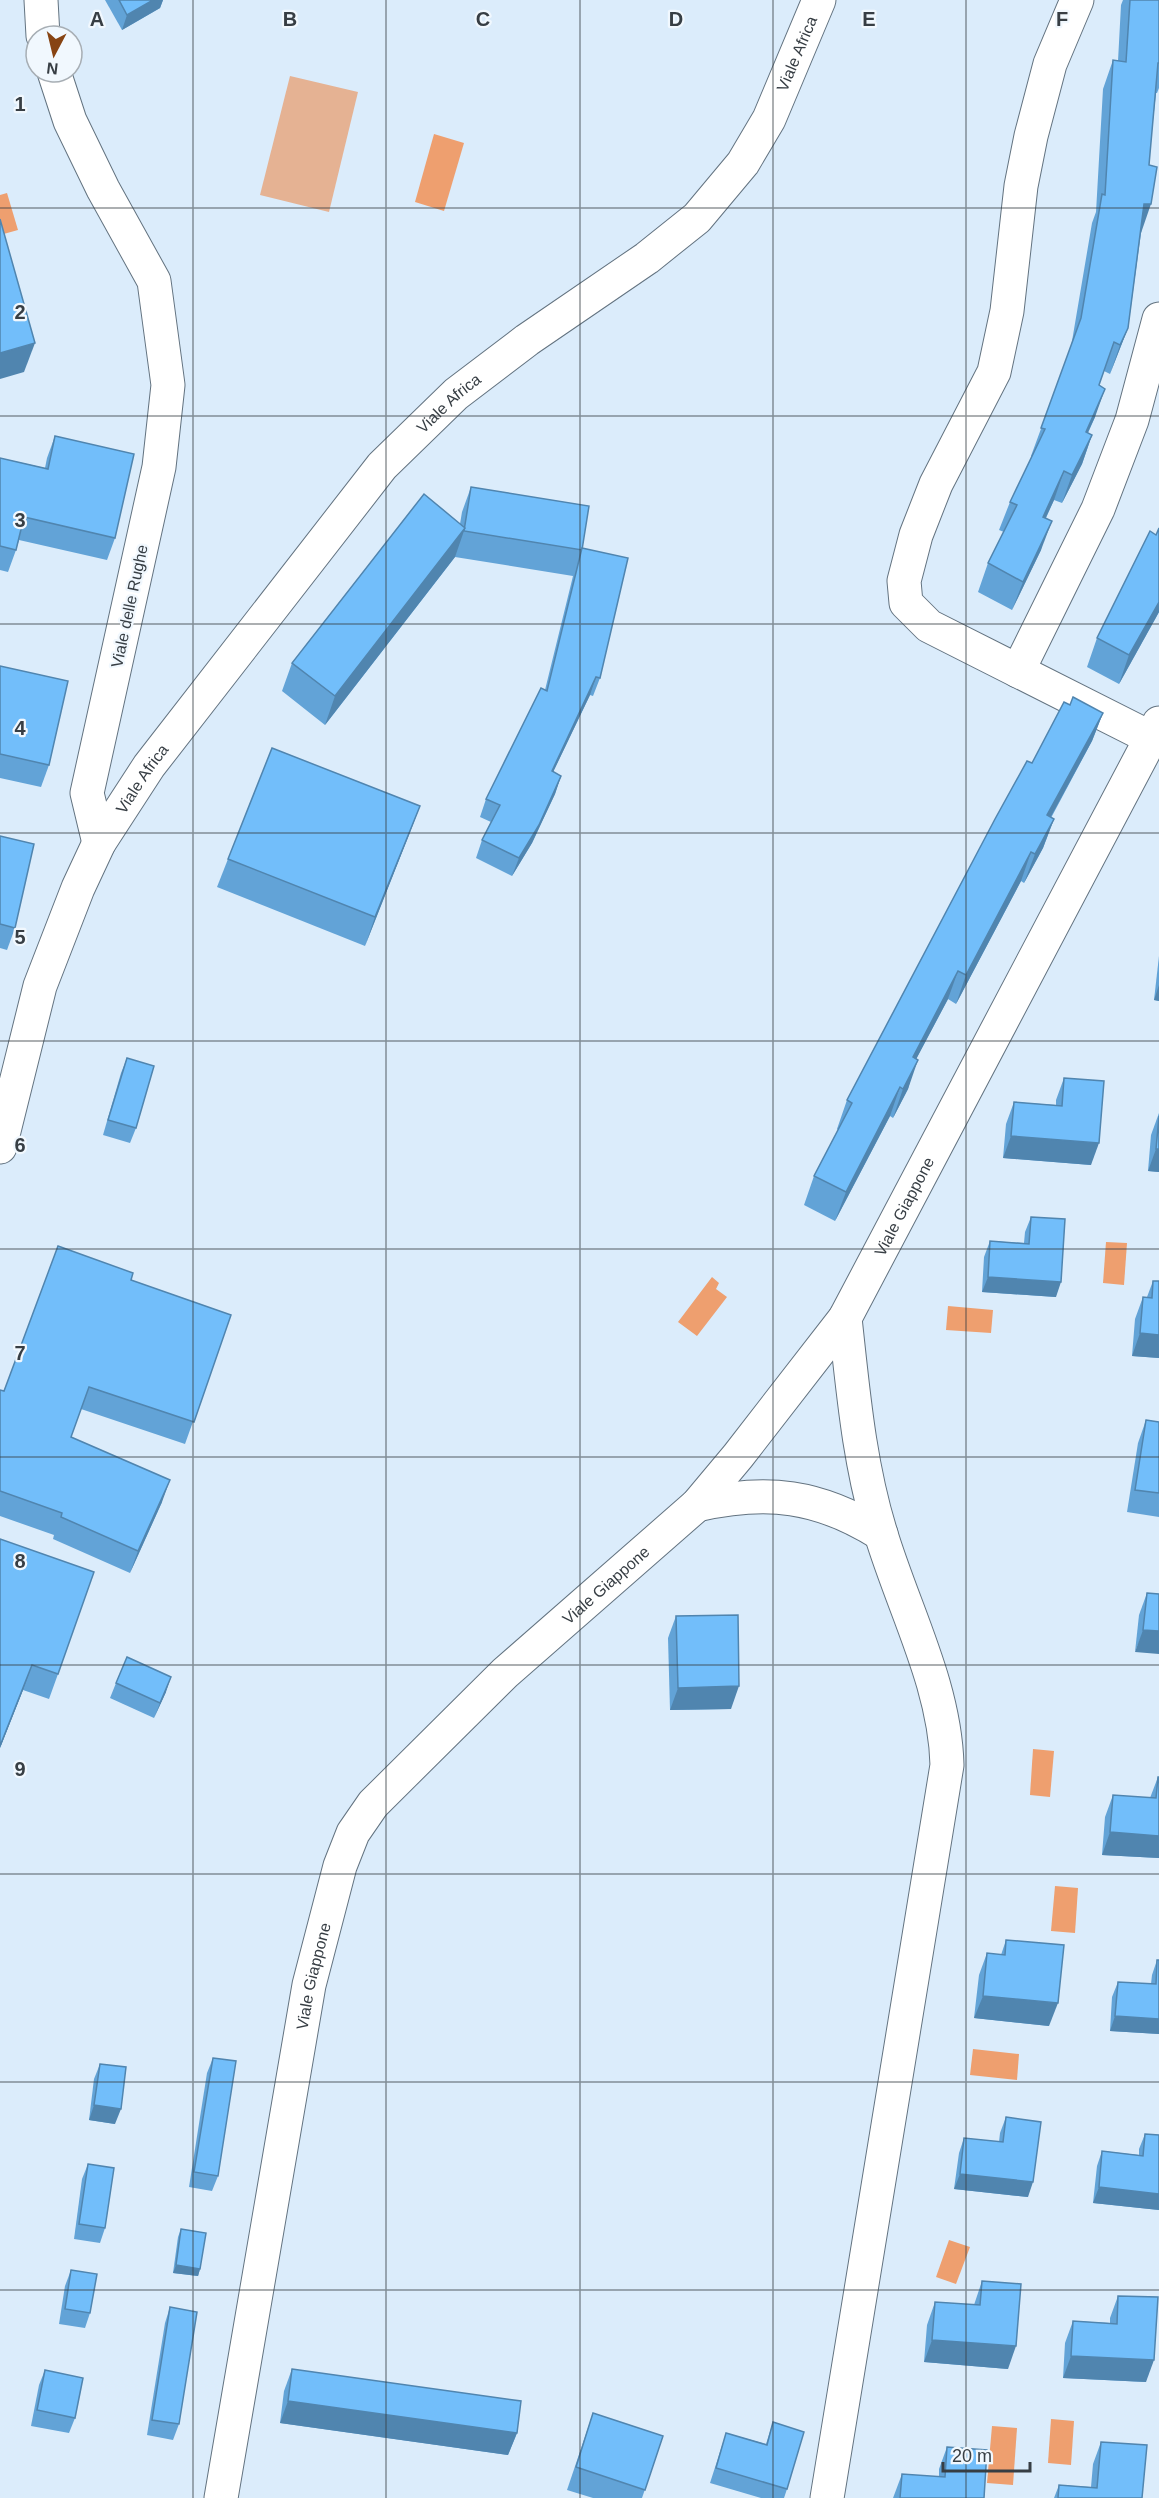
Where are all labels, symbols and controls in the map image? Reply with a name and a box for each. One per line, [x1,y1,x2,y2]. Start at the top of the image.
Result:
text: A [90,8,104,30]
text: B [283,8,297,30]
text: C [476,8,490,30]
text: D [669,8,683,30]
text: E [862,8,876,30]
text: F [1056,8,1068,30]
street label: Viale Africa [774,14,820,94]
north arrow [24,24,84,84]
text: N [45,59,59,78]
text: 1 [14,93,26,115]
text: 2 [14,301,26,323]
street label: Viale Africa [414,370,484,436]
text: 3 [14,509,26,531]
street label: Viale delle Rughe [108,543,151,669]
text: 4 [14,717,26,739]
street label: Viale Africa [113,741,172,817]
text: 5 [14,926,26,948]
text: 6 [14,1134,26,1156]
street label: Viale Giappone [871,1154,937,1259]
text: 7 [14,1342,26,1364]
street label: Viale Giappone [559,1543,653,1628]
text: 8 [14,1550,26,1572]
text: 9 [14,1758,26,1780]
street label: Viale Giappone [293,1921,334,2031]
scale bar [943,2435,1030,2473]
text: 20 m [952,2446,992,2466]

